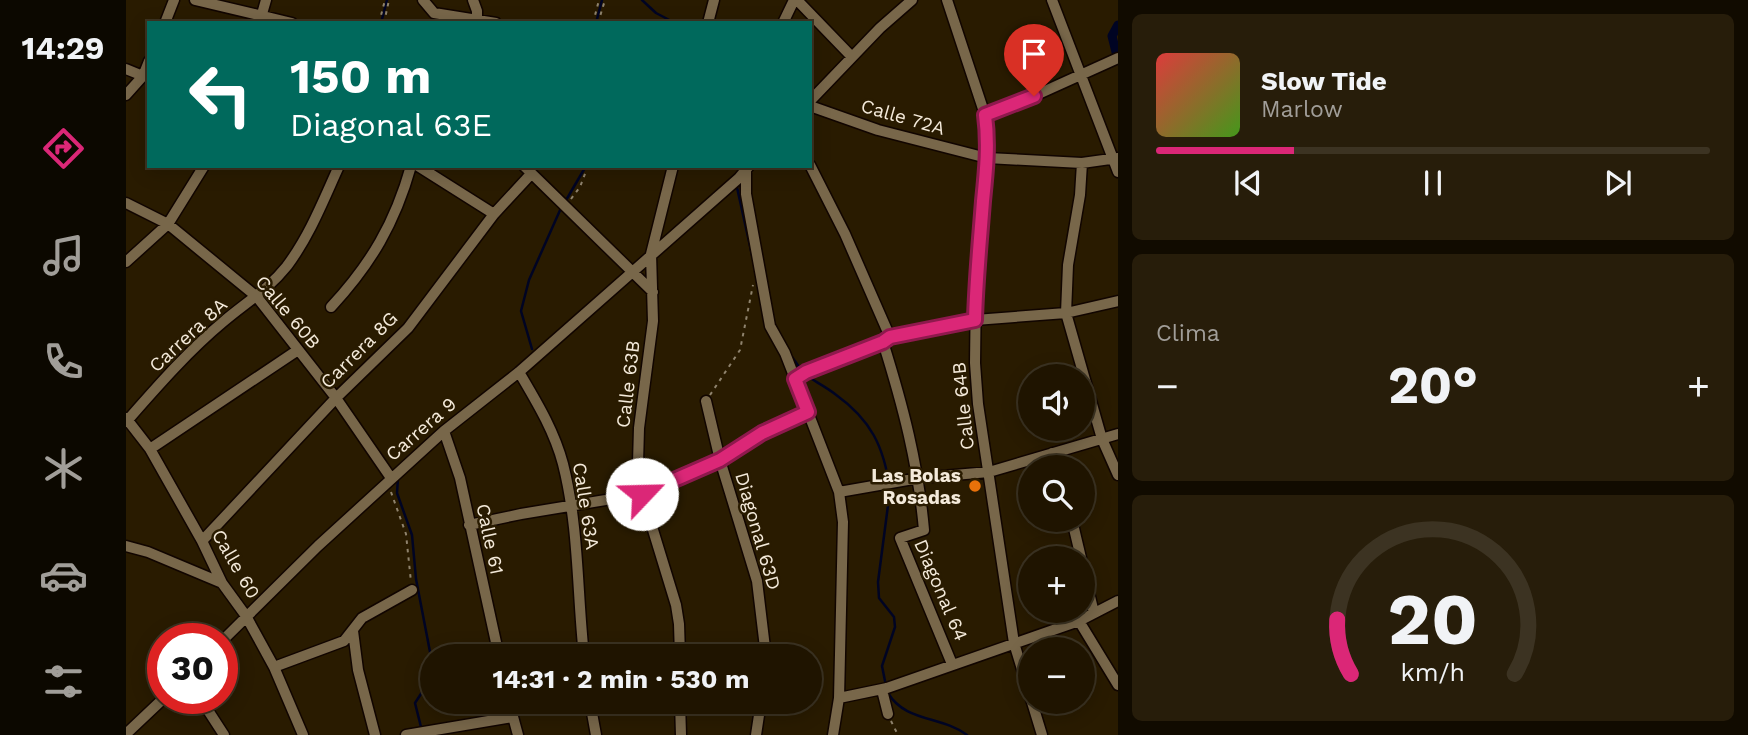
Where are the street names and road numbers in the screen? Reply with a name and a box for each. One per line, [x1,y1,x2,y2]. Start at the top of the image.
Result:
street label: Calle 72A [858,94,948,140]
street label: Calle 60B [251,271,325,353]
street label: Carrera 8A [144,293,232,377]
street label: Carrera 8G [316,307,402,393]
street label: Calle 63B [611,339,645,429]
street label: Calle 64B [947,361,979,451]
street label: Carrera 9 [381,392,461,466]
street label: Calle 63A [568,461,604,552]
street label: Diagonal 63D [730,469,786,593]
street label: Calle 61 [471,501,509,577]
street label: Calle 60 [207,525,265,603]
street label: Diagonal 64 [909,536,973,644]

